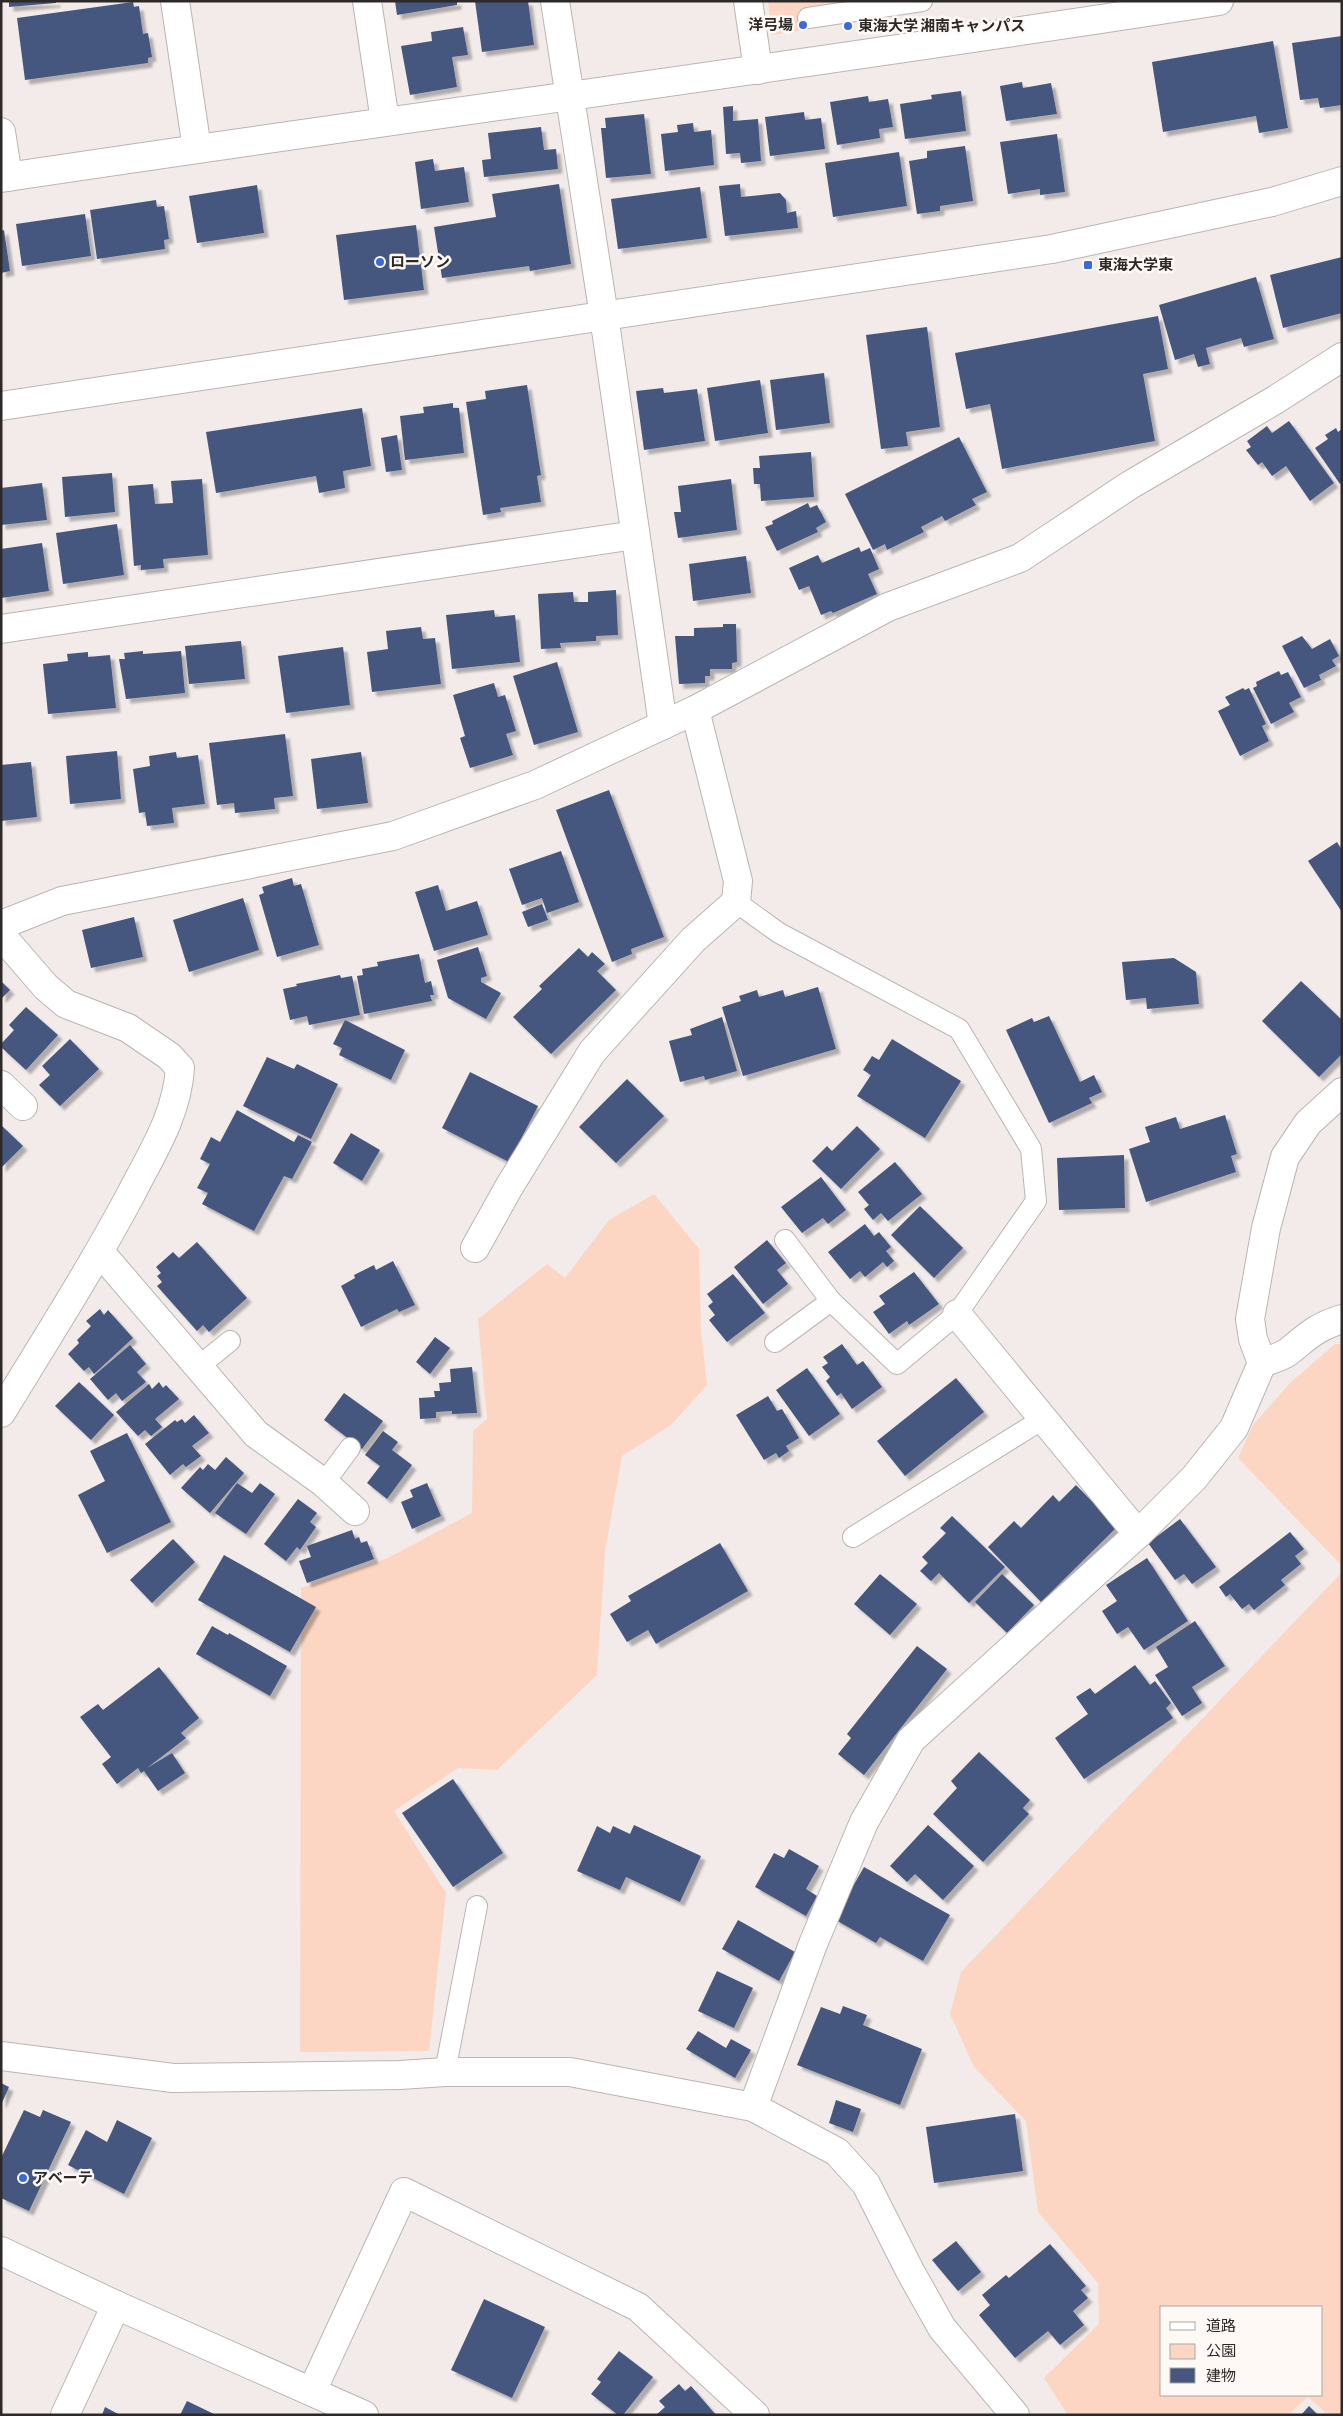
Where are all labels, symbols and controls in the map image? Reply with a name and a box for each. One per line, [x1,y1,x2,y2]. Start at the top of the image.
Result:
place label: 洋弓場 [748,16,793,35]
place label: 東海大学 湘南キャンパス [858,17,1025,36]
marker: 洋弓場 [797,19,809,31]
marker: 東海大学 湘南キャンパス [842,20,854,32]
place label: ローソン [390,253,450,272]
marker: ローソン [374,256,386,268]
place label: 東海大学東 [1098,256,1173,275]
marker: 東海大学東 [1082,259,1094,271]
place label: アベーテ [33,2169,93,2188]
marker: アベーテ [17,2172,29,2184]
legend [1160,2306,1323,2396]
text: 道路 [1206,2317,1236,2336]
text: 公園 [1206,2342,1236,2361]
text: 建物 [1206,2367,1236,2386]

